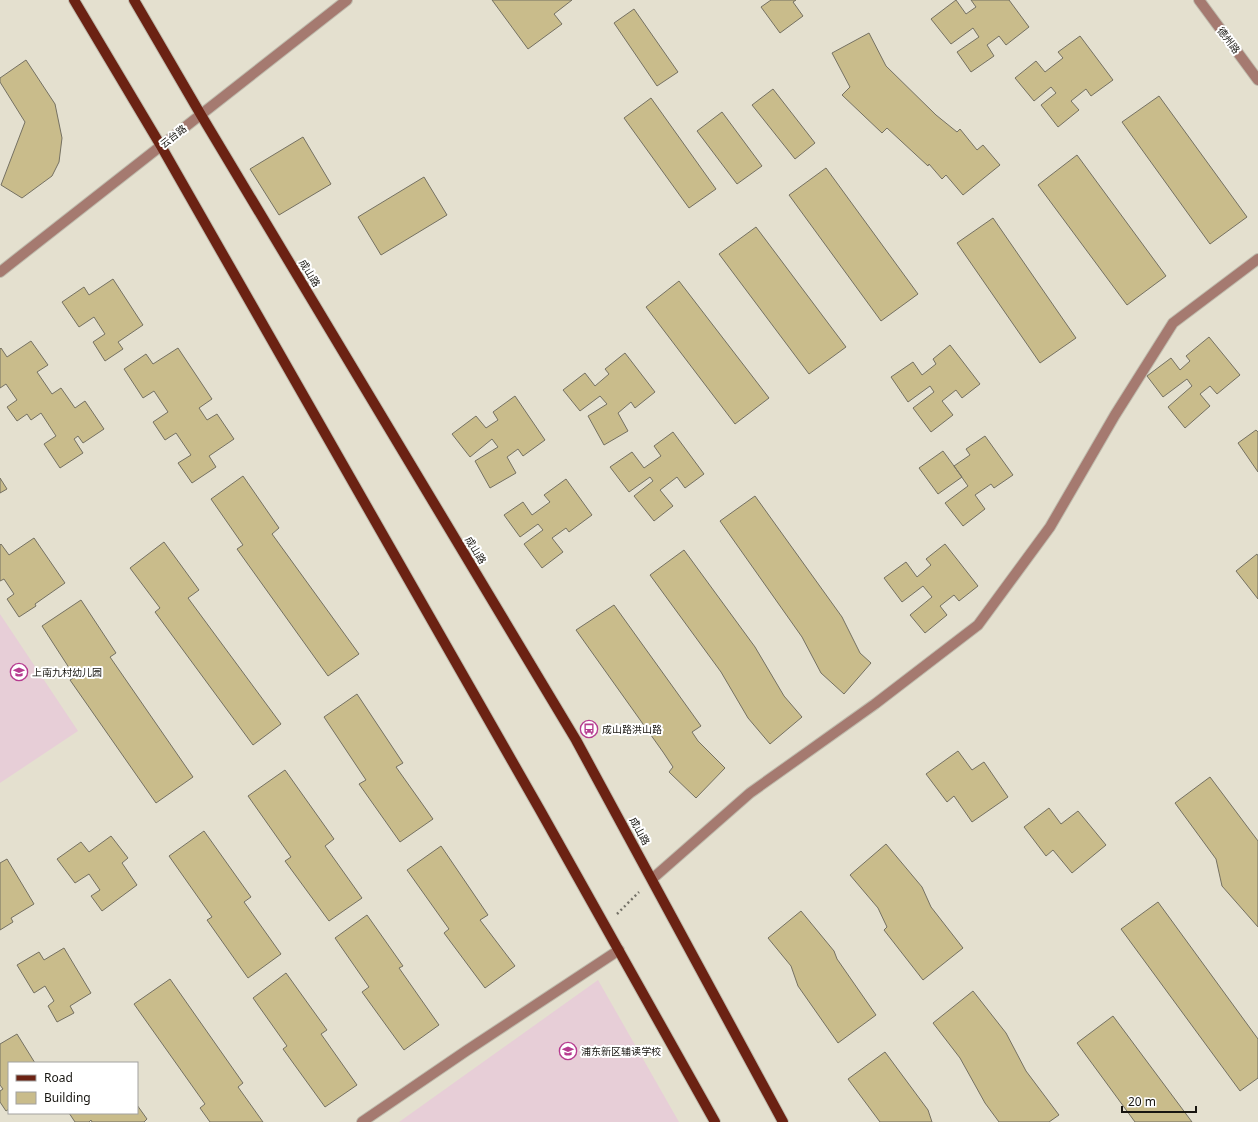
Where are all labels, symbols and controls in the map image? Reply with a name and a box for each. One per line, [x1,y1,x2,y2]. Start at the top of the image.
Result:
street label: 德州路 [1214,24,1244,56]
street label: 云台路 [157,121,189,151]
street label: 成山路 [296,257,324,289]
street label: 成山路 [462,534,490,566]
school or university icon: 上南九村幼儿园 [9,662,29,682]
place label: 上南九村幼儿园 [32,665,102,679]
bus stop icon: 成山路洪山路 [579,719,599,739]
place label: 成山路洪山路 [602,722,662,736]
street label: 成山路 [627,814,653,848]
school or university icon: 浦东新区辅读学校 [558,1041,578,1061]
place label: 浦东新区辅读学校 [581,1044,661,1058]
legend [8,1062,138,1114]
text: Road [44,1069,73,1086]
scale bar [1122,1088,1196,1114]
text: Building [44,1089,91,1106]
text: 20 m [1128,1093,1156,1110]

